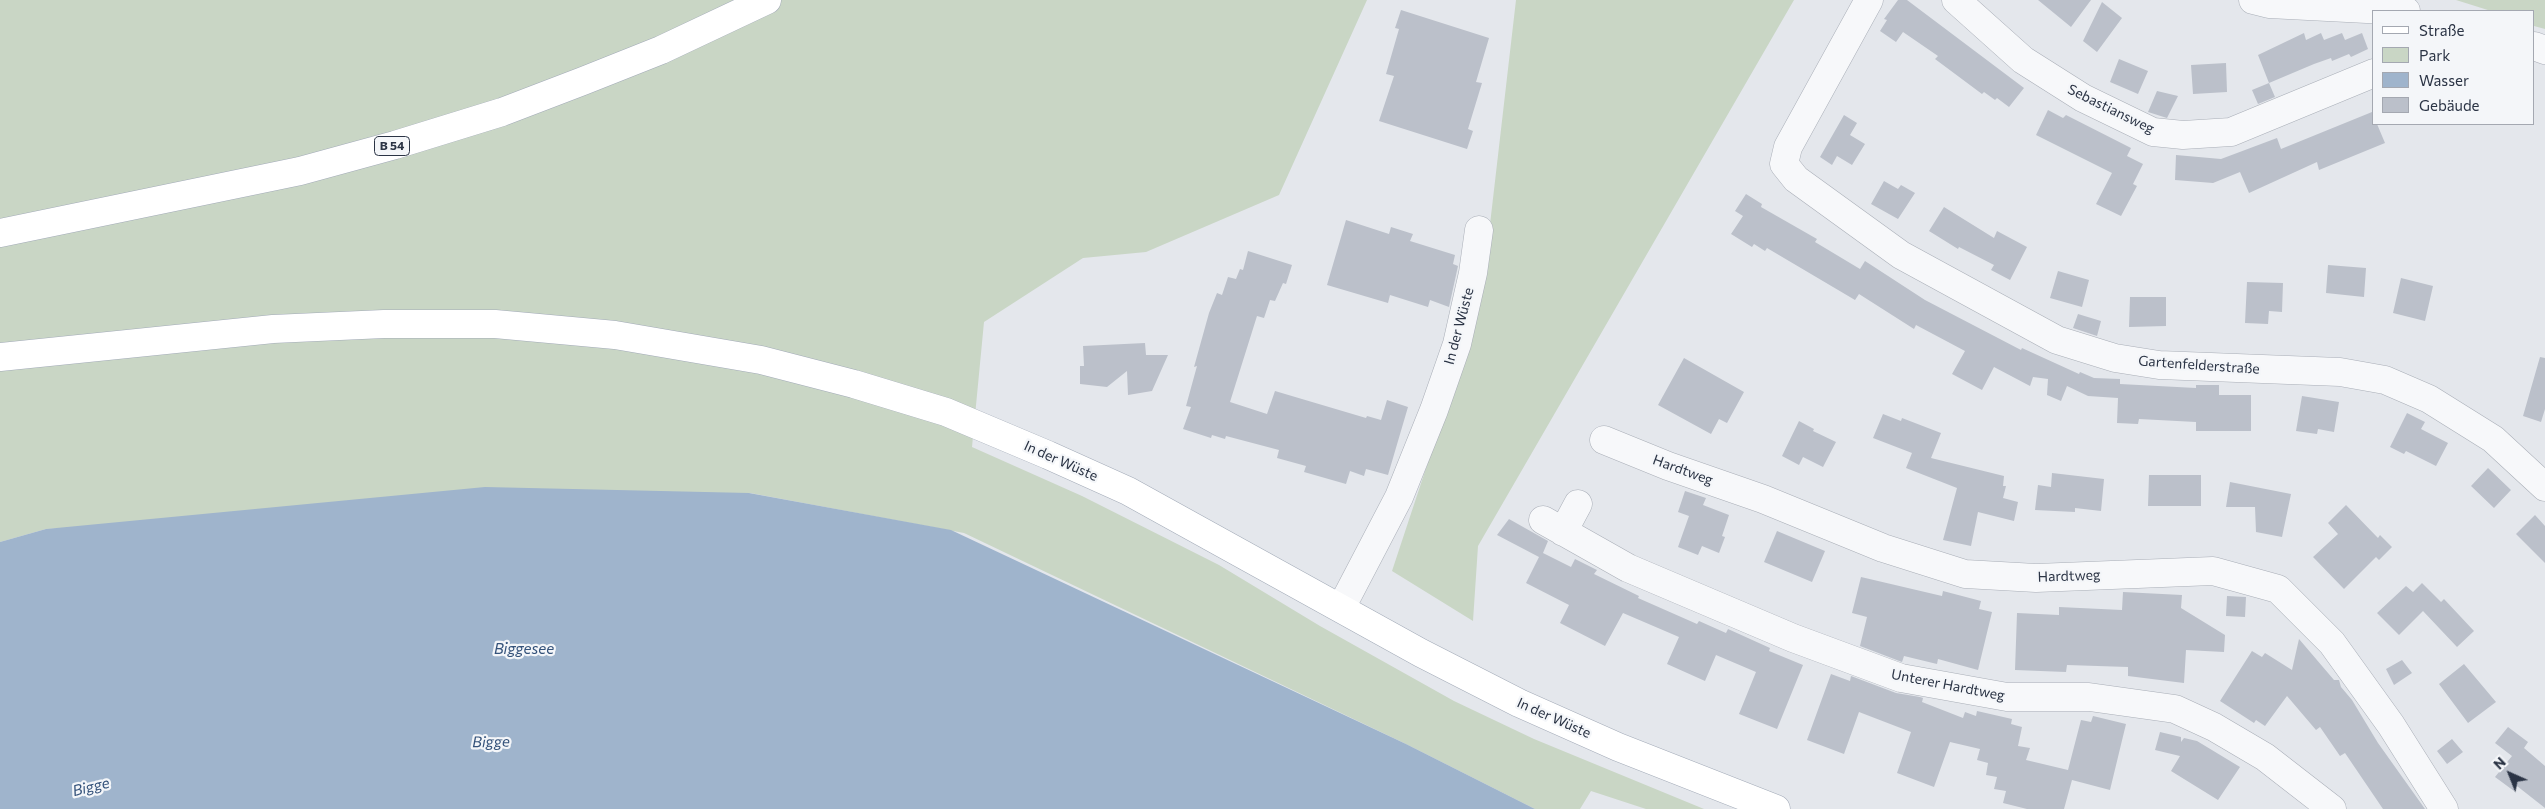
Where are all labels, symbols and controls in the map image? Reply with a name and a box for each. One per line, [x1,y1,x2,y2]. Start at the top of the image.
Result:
legend [2372,10,2535,125]
text: Straße [2419,21,2465,39]
text: Park [2419,46,2450,64]
text: Wasser [2419,71,2469,89]
street label: Sebastiansweg [2065,81,2157,137]
text: Gebäude [2419,96,2480,114]
road number: B 54 [374,136,410,156]
street label: In der Wüste [1441,286,1477,366]
street label: Gartenfelderstraße [2138,352,2260,378]
street label: In der Wüste [1021,437,1101,485]
street label: Hardtweg [1651,451,1715,489]
street label: Hardtweg [2037,567,2101,585]
water label: Biggesee [494,640,554,658]
street label: Unterer Hardtweg [1890,666,2006,704]
street label: In der Wüste [1514,694,1594,742]
water label: Bigge [472,733,510,751]
north arrow [2485,749,2535,799]
text: N [2490,753,2509,773]
water label: Bigge [71,774,111,800]

